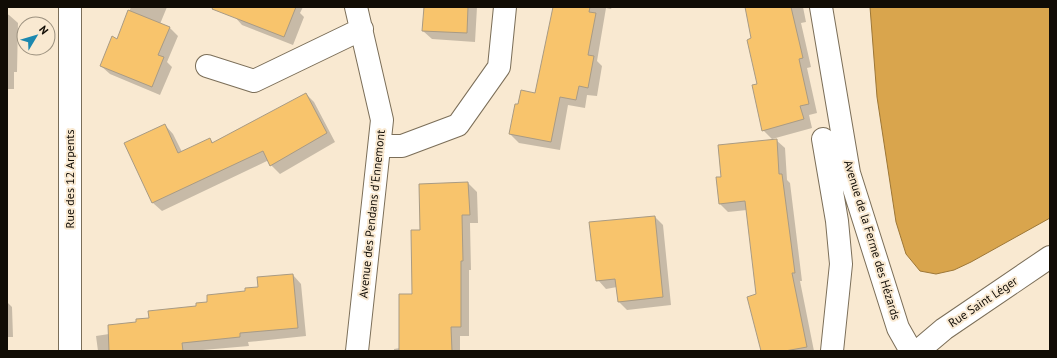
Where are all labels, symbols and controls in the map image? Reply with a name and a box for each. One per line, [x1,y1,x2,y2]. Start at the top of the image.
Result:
north arrow [16,16,56,56]
text: N [36,23,52,37]
street label: Avenue des Pendans d'Ennemont [355,129,388,299]
street label: Rue des 12 Arpents [62,130,77,228]
street label: Avenue de la Ferme des Hézards [841,158,904,322]
street label: Rue Saint Léger [945,273,1020,330]

